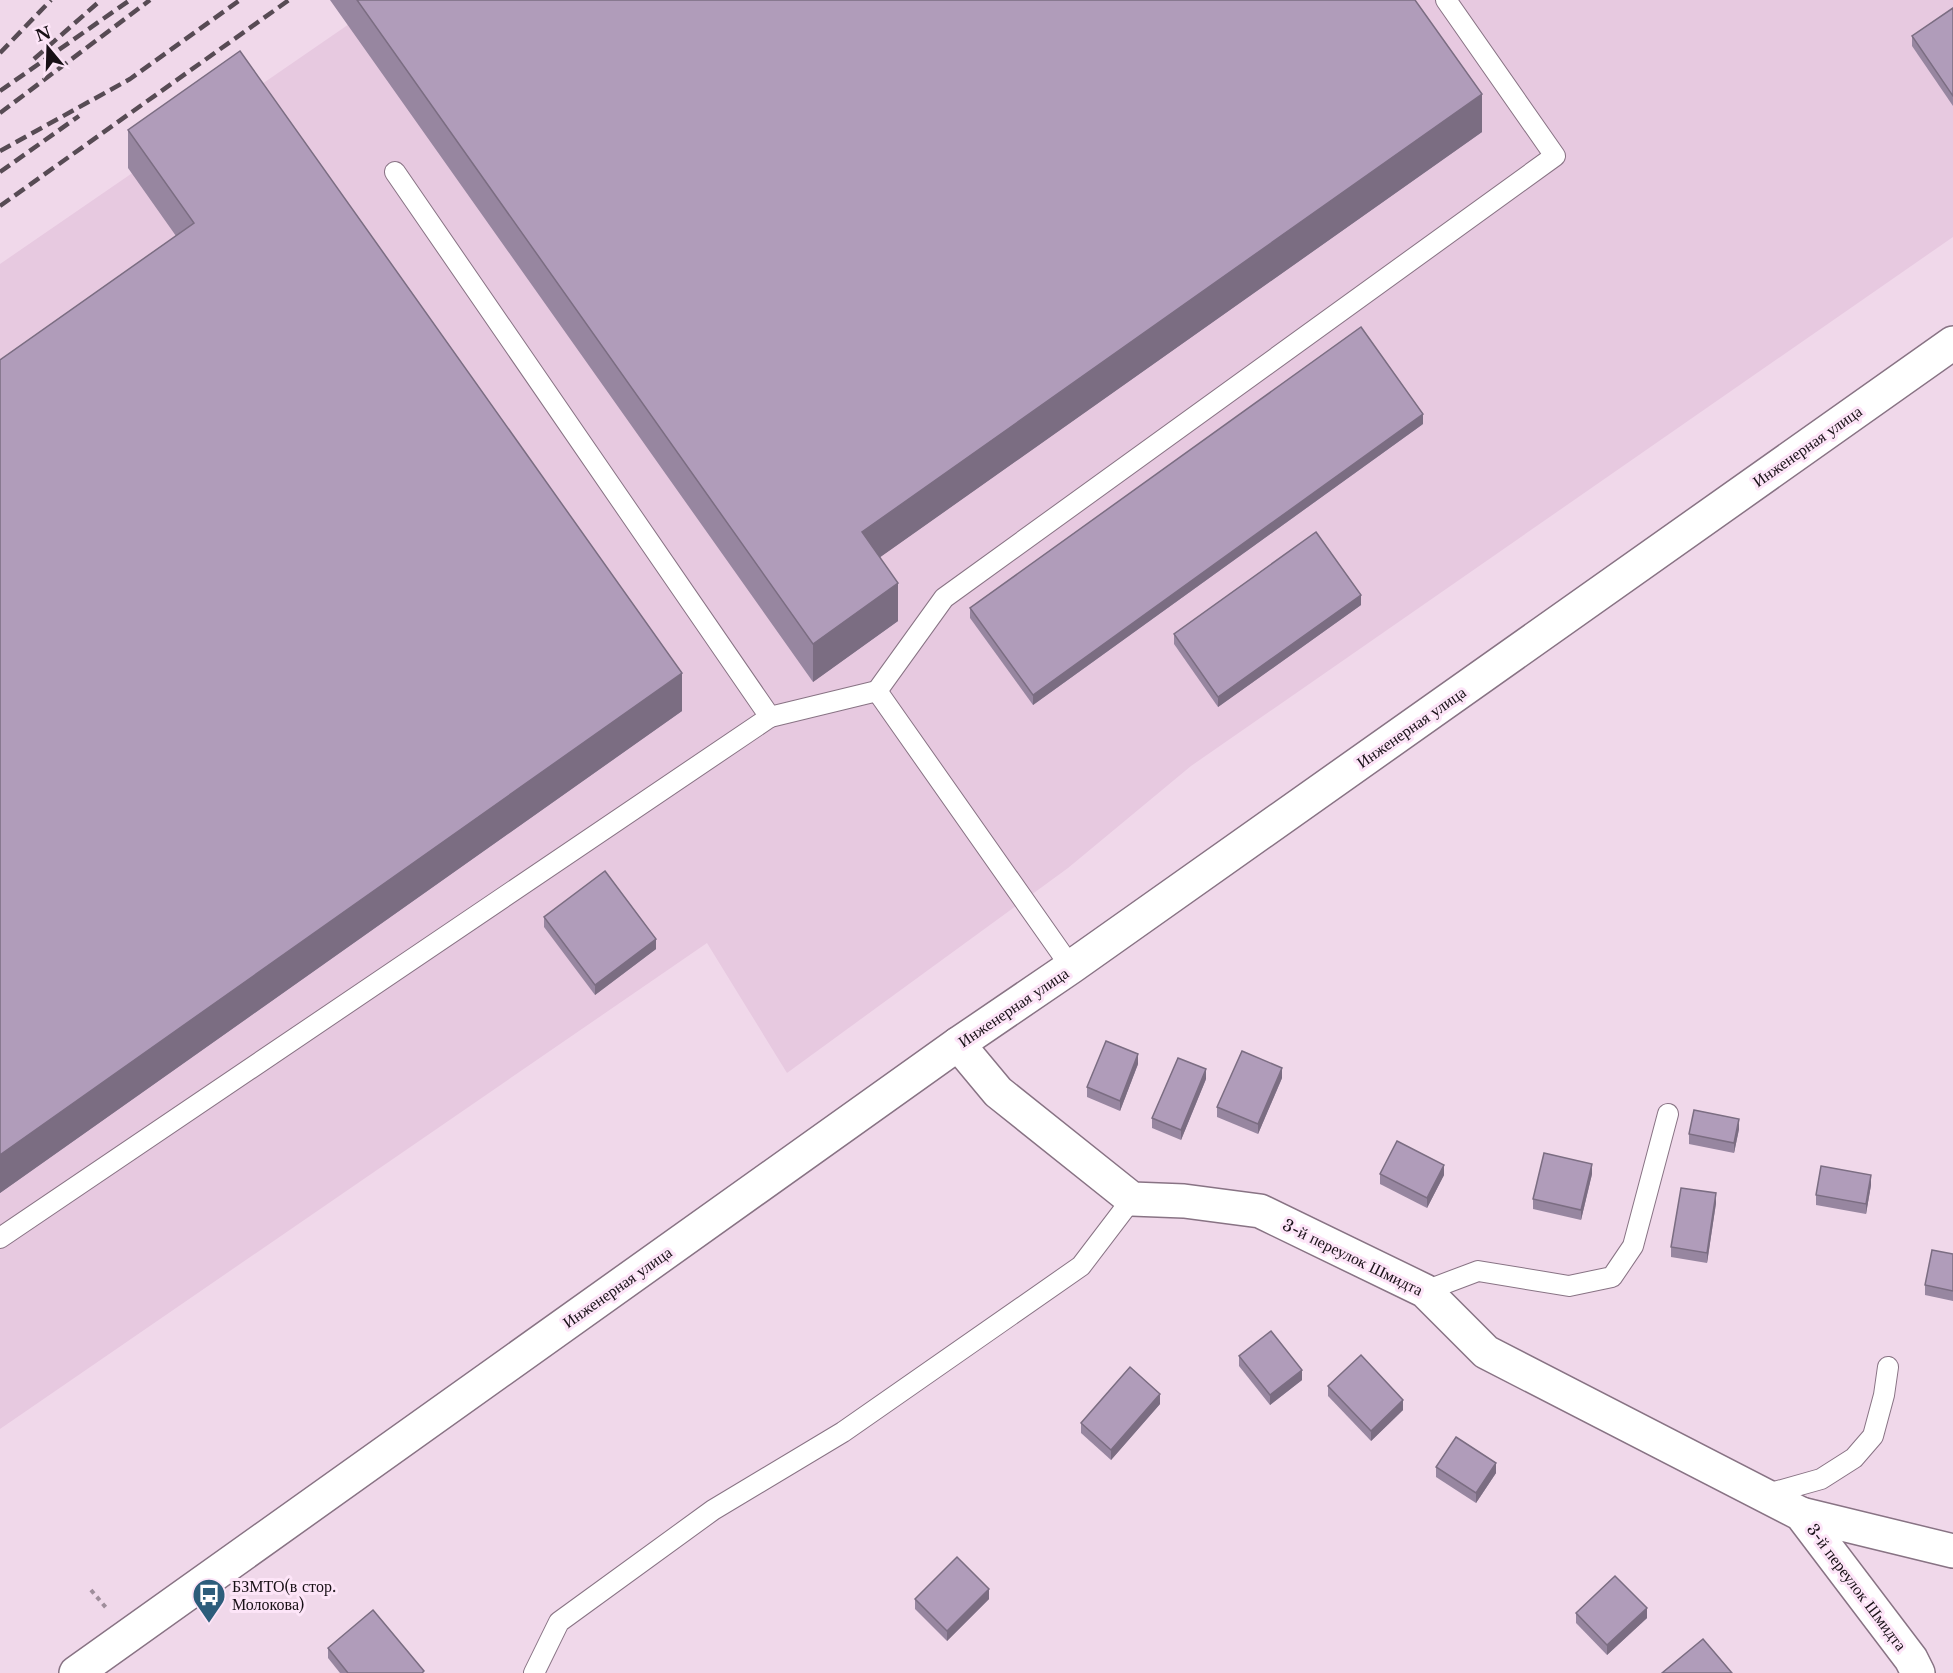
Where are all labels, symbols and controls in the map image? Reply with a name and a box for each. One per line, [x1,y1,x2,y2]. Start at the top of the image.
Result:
north arrow [18,18,78,78]
text: N [33,22,53,46]
street label: Инженерная улица [1748,401,1866,491]
street label: Инженерная улица [1352,682,1470,772]
street label: Инженерная улица [954,963,1072,1051]
street label: 3-й переулок Шмидта [1280,1214,1426,1300]
street label: Инженерная улица [558,1242,676,1332]
street label: 3-й переулок Шмидта [1803,1520,1911,1654]
place label: БЗМТО(в стор. Молокова) [232,1576,336,1614]
bus stop icon: БЗМТО(в стор. Молокова) [191,1577,227,1624]

